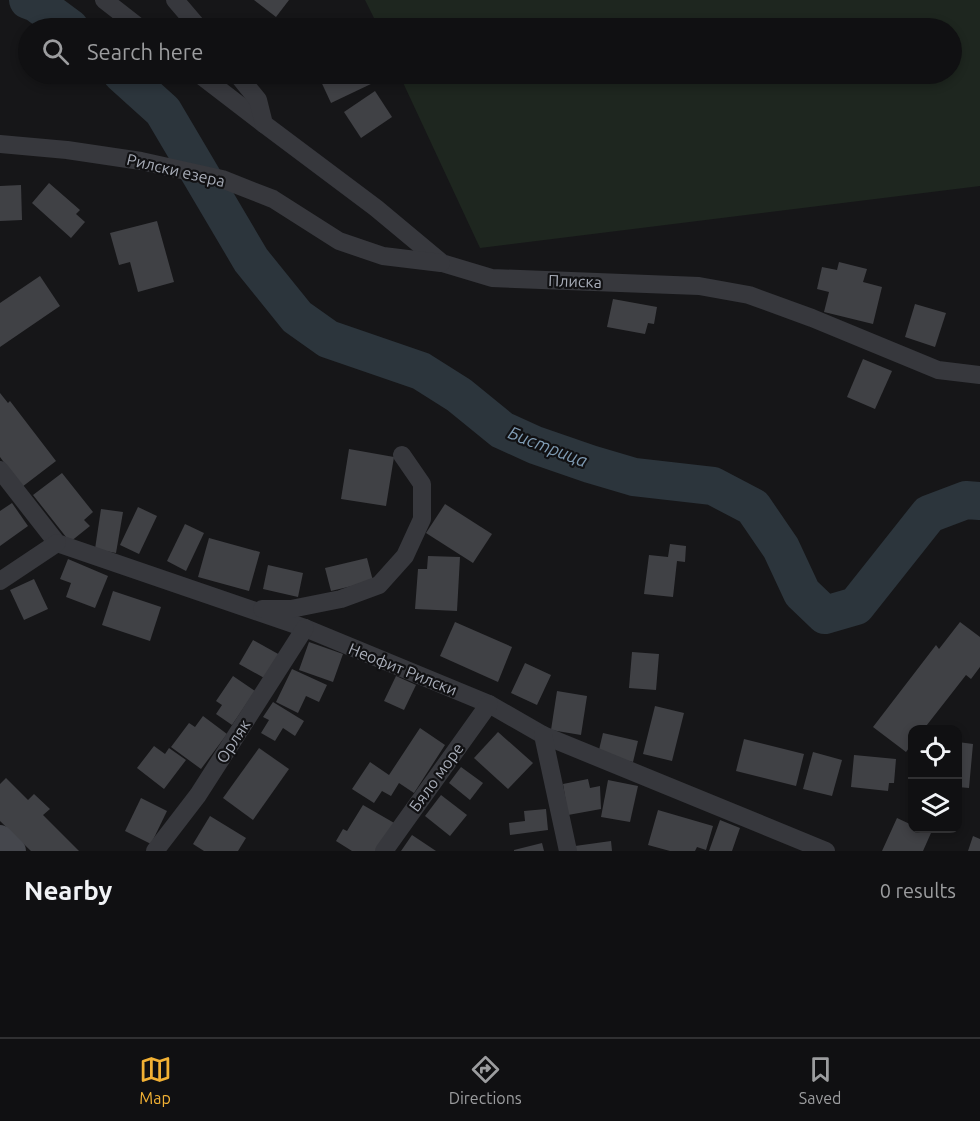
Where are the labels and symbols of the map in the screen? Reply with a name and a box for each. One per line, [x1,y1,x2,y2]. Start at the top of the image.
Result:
street label: Рилски езера [125,150,227,190]
street label: Плиска [548,271,602,291]
water label: Бистрица [506,422,591,470]
street label: Неофит Рилски [346,639,460,699]
street label: Орляк [212,716,254,766]
street label: Бяло море [405,739,467,815]

